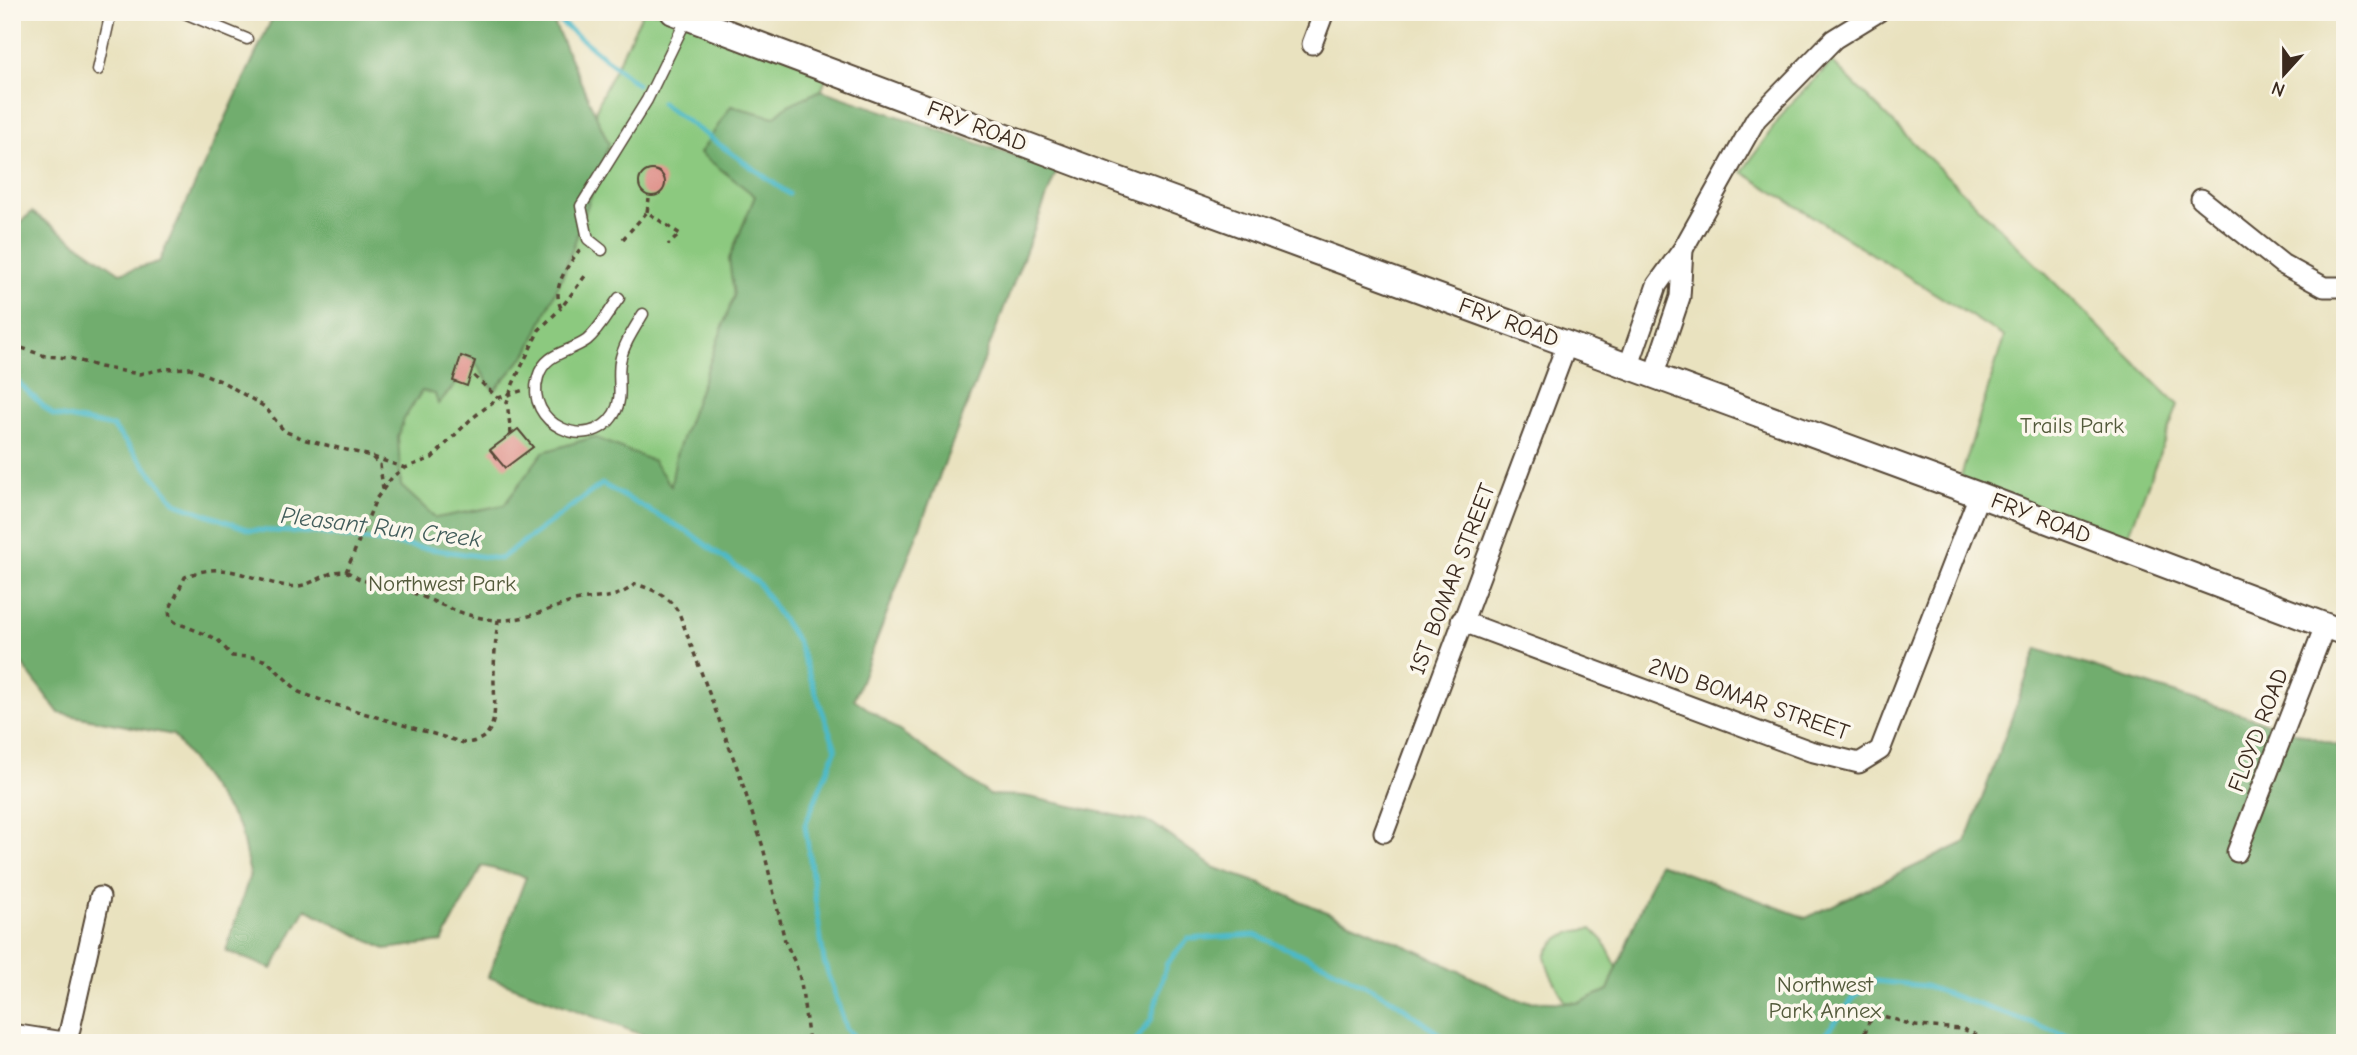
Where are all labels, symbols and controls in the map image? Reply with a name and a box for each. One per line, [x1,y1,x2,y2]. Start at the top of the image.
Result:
north arrow [2248,38,2318,108]
text: N [2269,76,2288,101]
street label: FRY ROAD [923,95,1031,157]
street label: FRY ROAD [1455,291,1563,353]
park label: Trails Park [2020,412,2124,439]
street label: 1ST BOMAR STREET [1403,480,1501,678]
street label: FRY ROAD [1987,487,2095,549]
water label: Pleasant Run Creek [279,501,483,553]
park label: Northwest Park [368,570,516,597]
street label: 2ND BOMAR STREET [1645,652,1853,746]
street label: FLOYD ROAD [2222,664,2294,796]
park label: Northwest Park Annex [1769,971,1882,1024]

